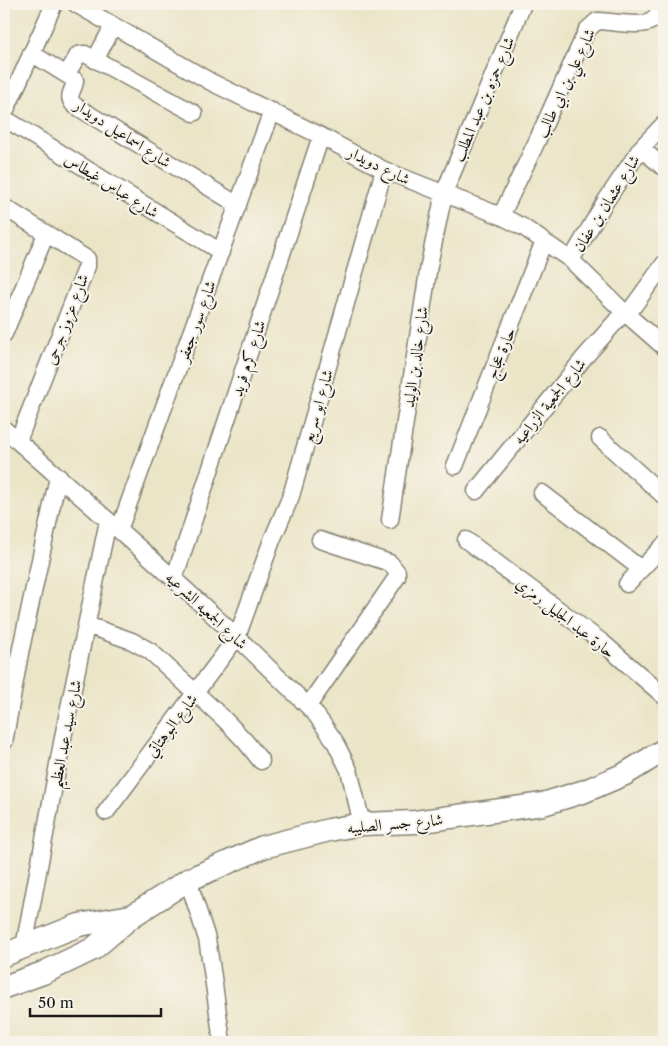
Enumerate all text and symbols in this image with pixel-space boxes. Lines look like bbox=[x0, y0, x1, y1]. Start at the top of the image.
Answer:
street label: شارع علي بن ابي طالب bbox=[531, 25, 605, 143]
street label: شارع حمزه بن عبد المطلب bbox=[448, 33, 522, 166]
street label: شارع اسماعيل دويدار bbox=[67, 93, 175, 175]
street label: شارع دويدار bbox=[341, 140, 414, 192]
street label: شارع عباس غيطاس bbox=[59, 148, 163, 225]
street label: شارع عثمان بن عفان bbox=[568, 151, 647, 257]
street label: شارع عزوز جرحى bbox=[39, 271, 96, 369]
street label: شارع سور جعفر bbox=[171, 278, 224, 368]
street label: شارع خالد بن الوليد bbox=[398, 305, 436, 409]
street label: شارع كرم فريد bbox=[226, 317, 274, 400]
street label: حارة عجاج bbox=[481, 324, 524, 384]
street label: شارع الجمعية الزراعيه bbox=[508, 354, 593, 451]
street label: شارع ابو سريع bbox=[297, 367, 343, 447]
street label: شارع الجمعيه الشرعيه bbox=[159, 567, 252, 656]
street label: حارة عبد الجليل رمزي bbox=[511, 572, 619, 664]
street label: شارع سيد عبد العظيم bbox=[45, 678, 92, 791]
street label: شارع البوهتاتي bbox=[141, 689, 205, 763]
street label: شارع جسر الصليبه bbox=[346, 809, 444, 841]
scale bar bbox=[30, 986, 161, 1018]
text: 50 m bbox=[38, 993, 74, 1012]

